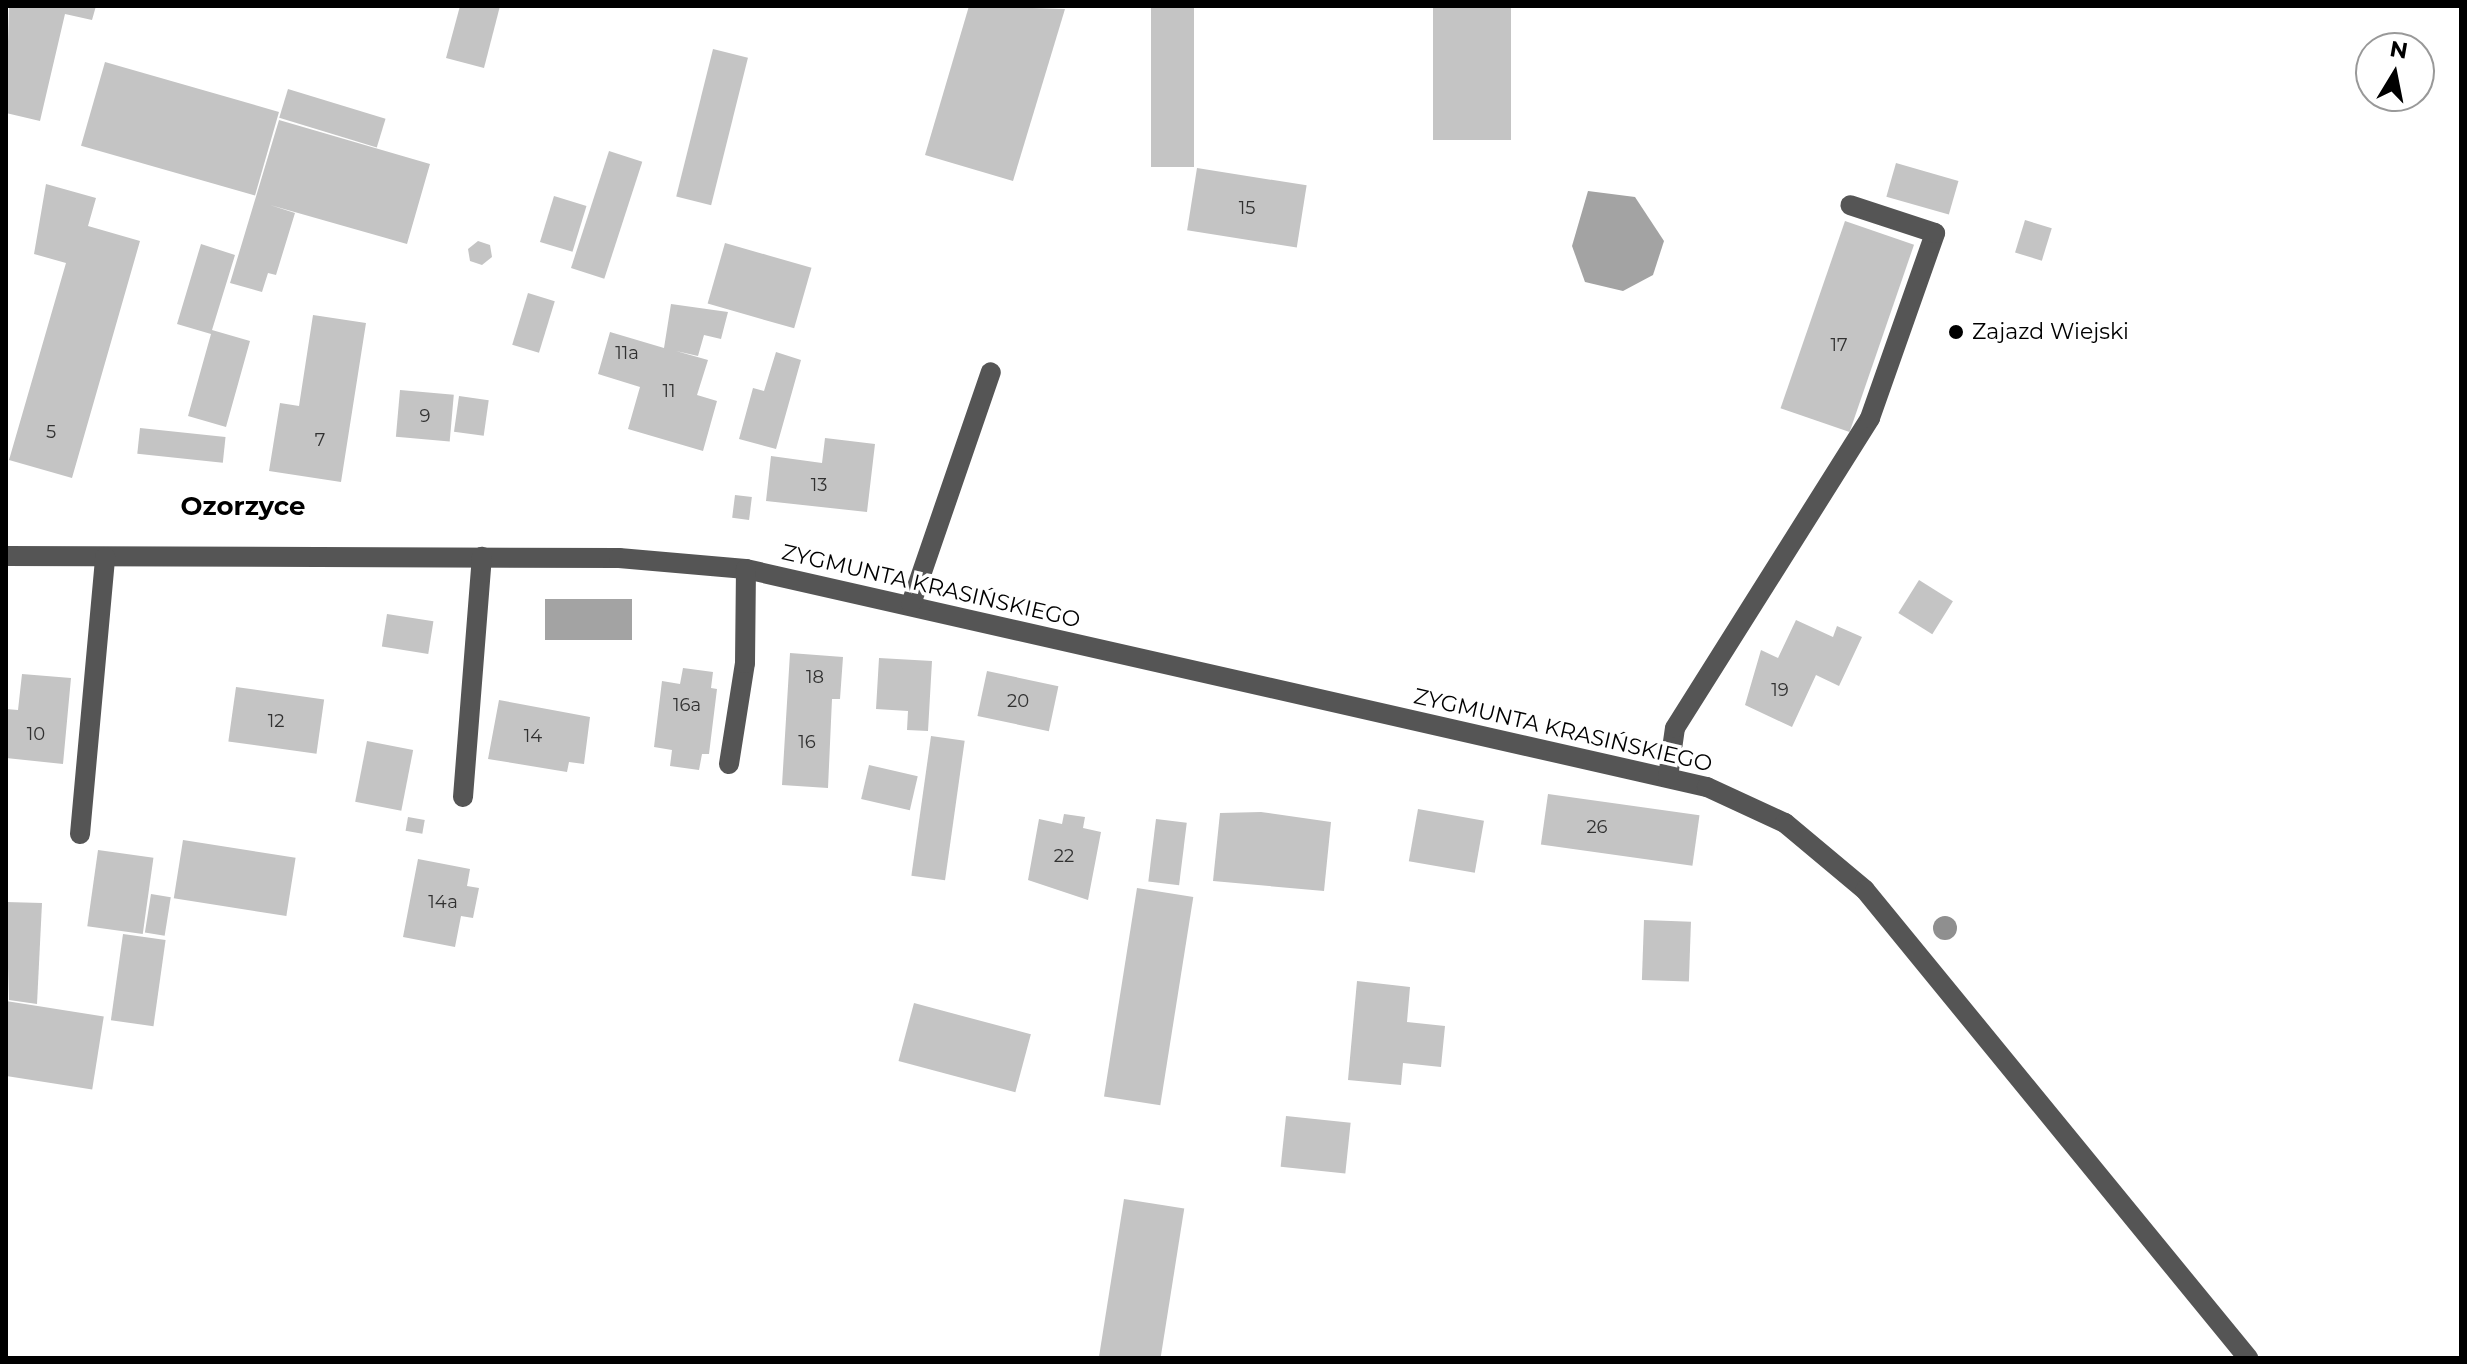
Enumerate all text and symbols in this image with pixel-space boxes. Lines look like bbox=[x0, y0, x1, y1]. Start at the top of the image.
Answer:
north arrow bbox=[2355, 32, 2435, 112]
text: N bbox=[2388, 35, 2410, 65]
house number: 15 bbox=[1239, 197, 1255, 219]
place label: Zajazd Wiejski bbox=[1972, 319, 2129, 345]
marker: Zajazd Wiejski bbox=[1947, 323, 1965, 341]
house number: 17 bbox=[1830, 334, 1848, 356]
house number: 11a bbox=[615, 342, 639, 364]
house number: 11 bbox=[663, 380, 675, 402]
house number: 9 bbox=[420, 405, 430, 427]
house number: 5 bbox=[46, 421, 56, 443]
house number: 7 bbox=[315, 429, 325, 451]
house number: 13 bbox=[811, 474, 827, 496]
district label: Ozorzyce bbox=[181, 491, 305, 523]
street label: ZYGMUNTA KRASIŃSKIEGO bbox=[779, 539, 1083, 633]
house number: 18 bbox=[806, 666, 824, 688]
house number: 19 bbox=[1771, 679, 1789, 701]
street label: ZYGMUNTA KRASIŃSKIEGO bbox=[1411, 683, 1715, 777]
house number: 20 bbox=[1007, 690, 1029, 712]
house number: 16a bbox=[673, 694, 701, 716]
house number: 12 bbox=[268, 710, 284, 732]
house number: 10 bbox=[27, 723, 45, 745]
house number: 14 bbox=[524, 725, 542, 747]
house number: 16 bbox=[798, 731, 816, 753]
house number: 26 bbox=[1586, 816, 1608, 838]
house number: 22 bbox=[1054, 845, 1074, 867]
house number: 14a bbox=[428, 891, 458, 913]

